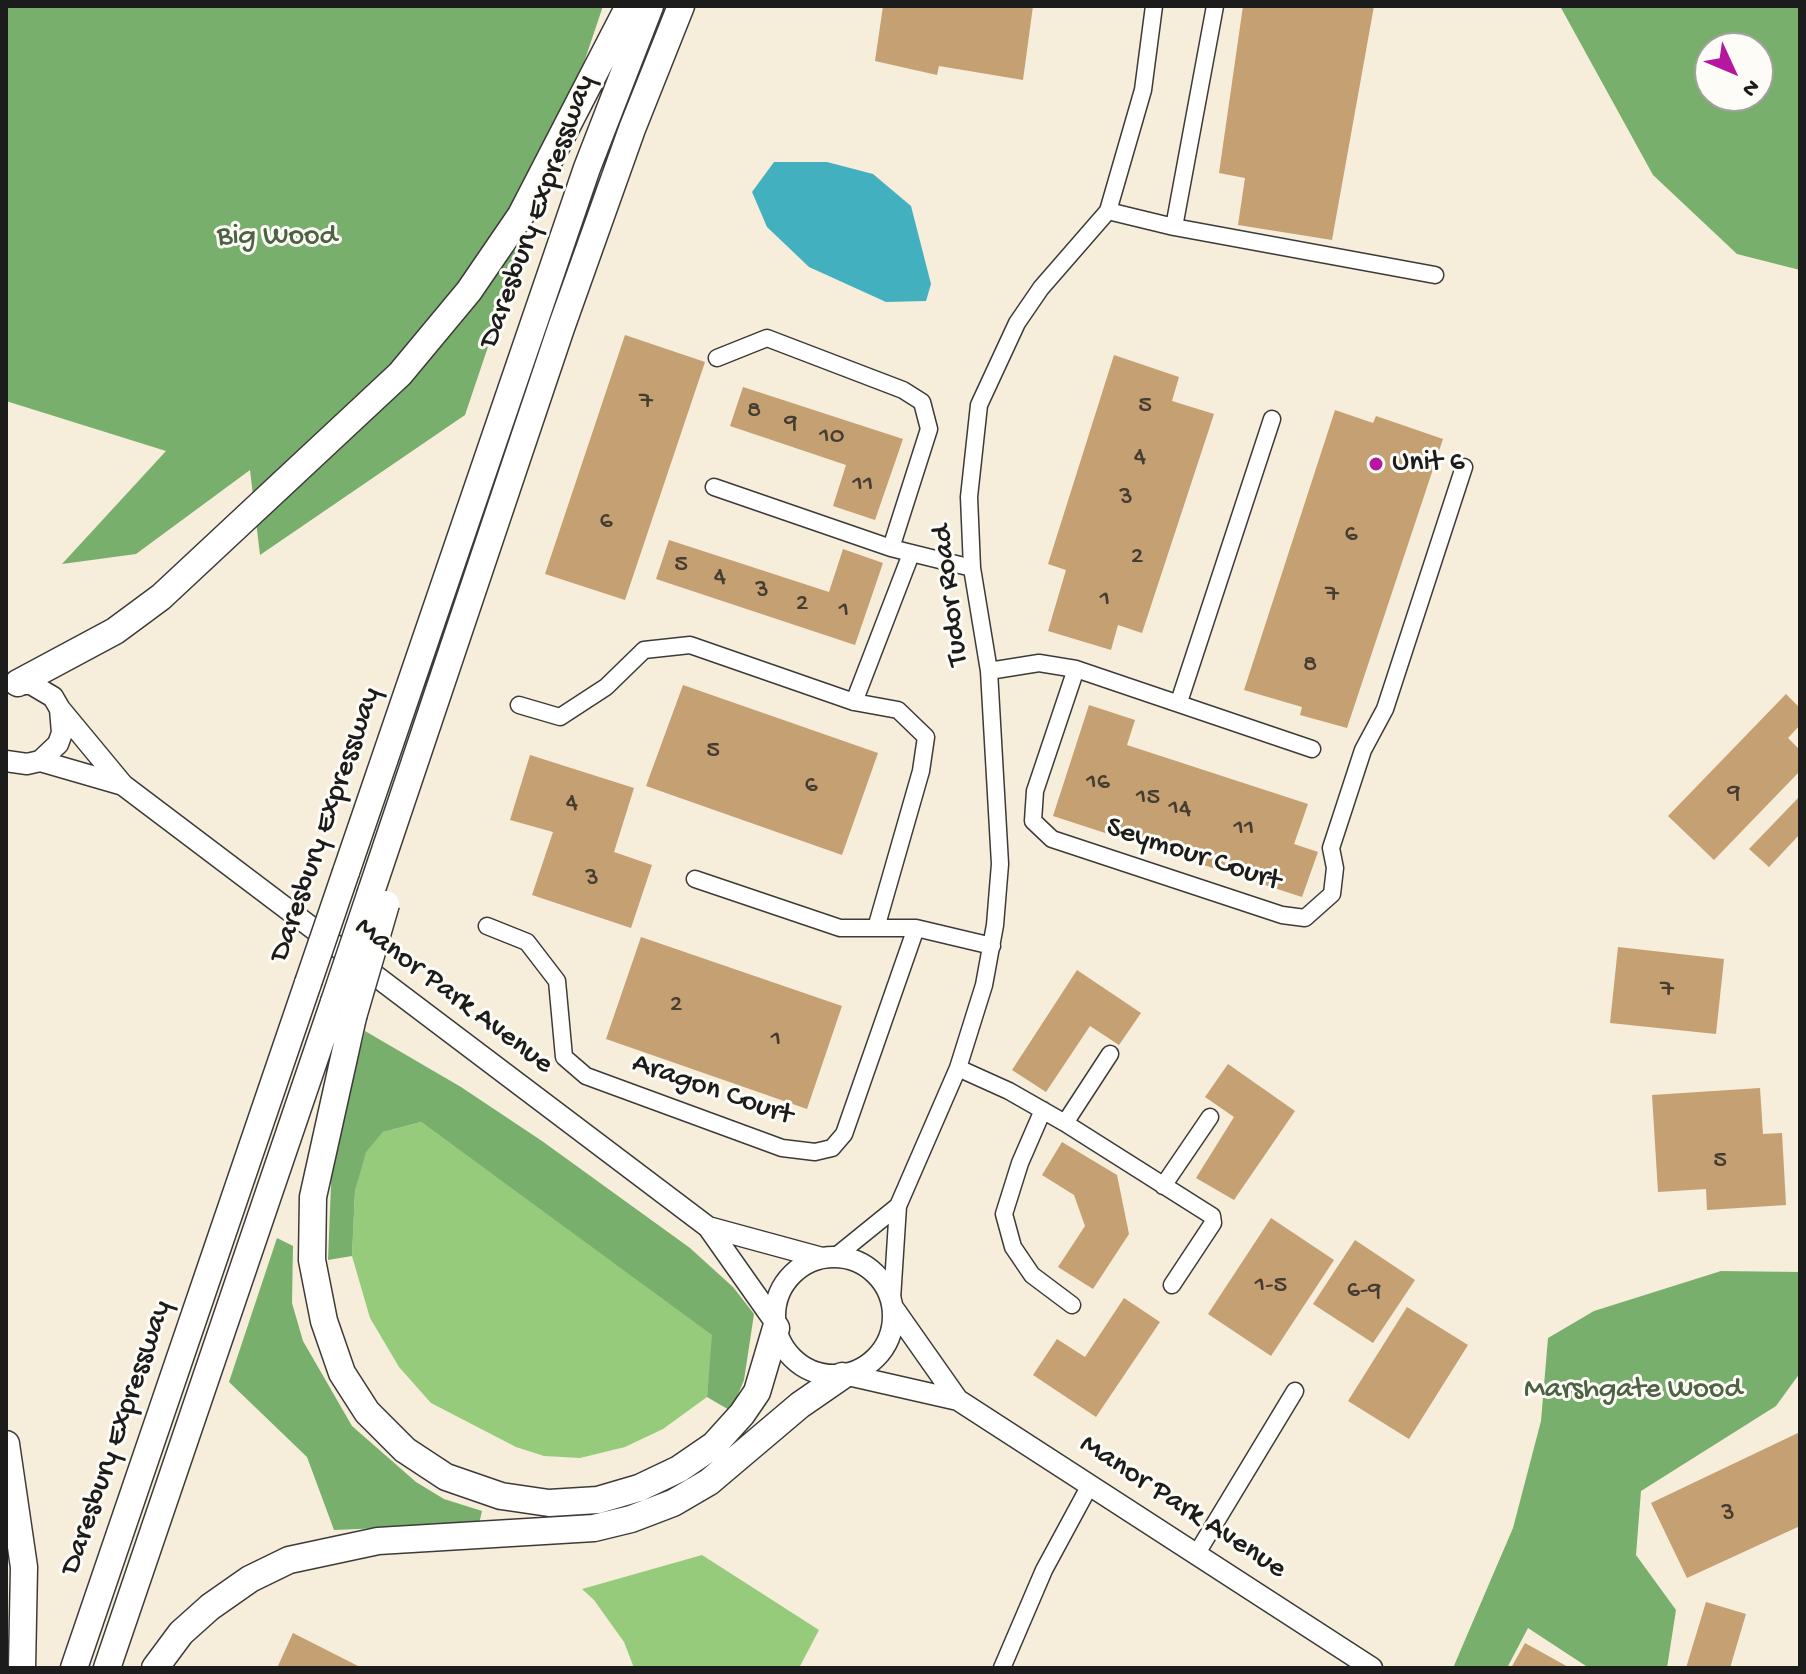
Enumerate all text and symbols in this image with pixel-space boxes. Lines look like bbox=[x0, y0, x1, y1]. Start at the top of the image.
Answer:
north arrow bbox=[1694, 32, 1774, 112]
street label: Daresbury Expressway bbox=[473, 71, 605, 353]
text: N bbox=[1735, 73, 1764, 101]
park label: Big Wood bbox=[217, 220, 337, 256]
house number: 7 bbox=[639, 387, 653, 419]
house number: 5 bbox=[1138, 391, 1152, 423]
house number: 8 bbox=[747, 396, 761, 428]
house number: 9 bbox=[784, 408, 798, 440]
house number: 10 bbox=[819, 422, 845, 454]
house number: 4 bbox=[1134, 442, 1146, 474]
place label: Unit 6 bbox=[1392, 446, 1465, 482]
marker: Unit 6 bbox=[1367, 455, 1385, 473]
house number: 11 bbox=[853, 470, 873, 502]
house number: 3 bbox=[1119, 483, 1133, 515]
house number: 6 bbox=[599, 507, 613, 539]
house number: 6 bbox=[1344, 520, 1358, 552]
street label: Tudor Road bbox=[925, 522, 979, 668]
house number: 2 bbox=[1131, 542, 1143, 574]
house number: 5 bbox=[674, 550, 688, 582]
house number: 4 bbox=[714, 562, 726, 594]
house number: 3 bbox=[755, 576, 769, 608]
house number: 7 bbox=[1325, 580, 1339, 612]
house number: 1 bbox=[1100, 585, 1110, 617]
house number: 2 bbox=[796, 589, 808, 621]
house number: 1 bbox=[839, 596, 849, 628]
house number: 8 bbox=[1303, 650, 1317, 682]
street label: Daresbury Expressway bbox=[263, 683, 391, 967]
house number: 5 bbox=[706, 736, 720, 768]
house number: 16 bbox=[1086, 768, 1110, 800]
house number: 6 bbox=[804, 771, 818, 803]
house number: 9 bbox=[1727, 778, 1741, 810]
house number: 15 bbox=[1136, 783, 1160, 815]
house number: 4 bbox=[566, 788, 578, 820]
house number: 14 bbox=[1169, 794, 1191, 826]
street label: Seymour Court bbox=[1101, 811, 1285, 901]
house number: 11 bbox=[1234, 814, 1254, 846]
house number: 3 bbox=[585, 864, 599, 896]
street label: Manor Park Avenue bbox=[347, 911, 559, 1083]
house number: 7 bbox=[1660, 975, 1674, 1007]
house number: 2 bbox=[670, 990, 682, 1022]
house number: 1 bbox=[771, 1025, 781, 1057]
street label: Aragon Court bbox=[627, 1047, 797, 1135]
house number: 5 bbox=[1713, 1146, 1727, 1178]
house number: 1-5 bbox=[1255, 1271, 1287, 1303]
house number: 6-9 bbox=[1347, 1276, 1381, 1308]
street label: Daresbury Expressway bbox=[54, 1296, 182, 1580]
park label: Marshgate Wood bbox=[1524, 1373, 1742, 1409]
street label: Manor Park Avenue bbox=[1072, 1428, 1292, 1588]
house number: 3 bbox=[1721, 1499, 1735, 1531]

